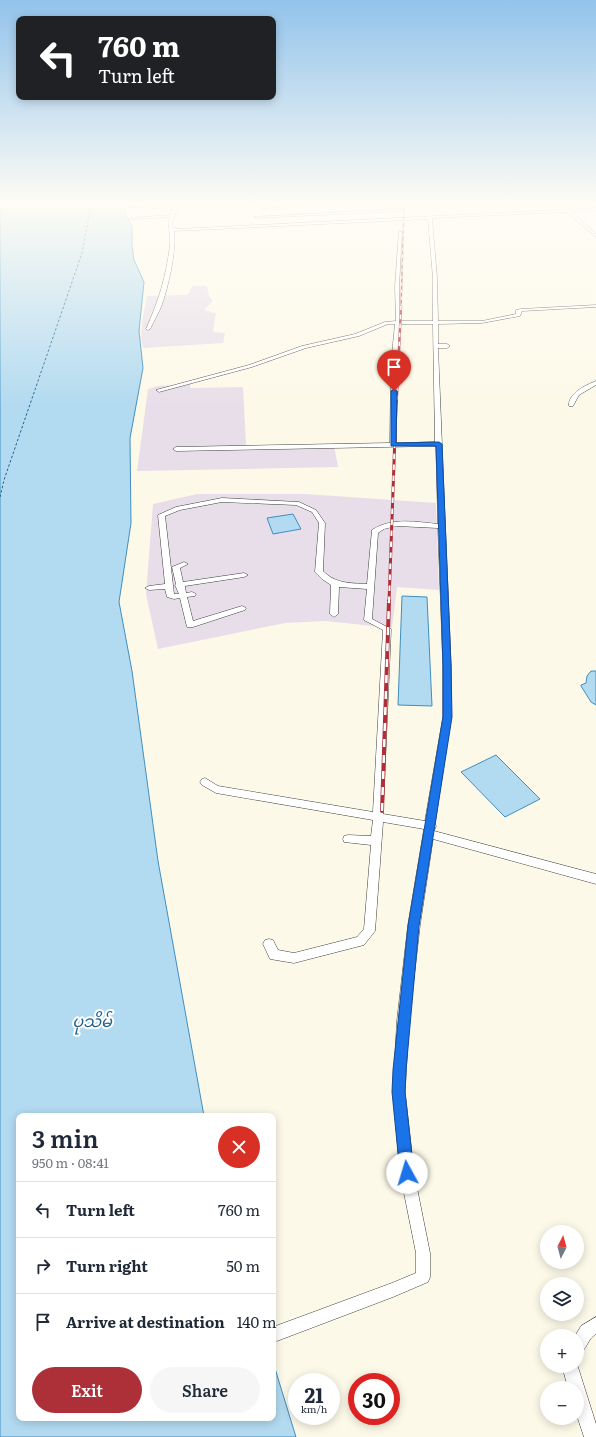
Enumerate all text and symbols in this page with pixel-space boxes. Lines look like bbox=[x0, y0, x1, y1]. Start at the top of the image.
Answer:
text: 760 m bbox=[98, 24, 180, 66]
icon: left bbox=[32, 32, 84, 84]
text: Turn left bbox=[98, 62, 175, 89]
pin bbox=[377, 350, 411, 391]
icon: arrive bbox=[383, 356, 405, 378]
water label: ပုသိမ် bbox=[72, 1008, 113, 1035]
text: 3 min bbox=[32, 1120, 98, 1155]
button: close bbox=[218, 1126, 260, 1168]
position arrow bbox=[386, 1152, 428, 1194]
text: 950 m · 08:41 bbox=[32, 1153, 109, 1172]
text: Turn left bbox=[66, 1198, 135, 1221]
text: 760 m bbox=[218, 1198, 260, 1221]
icon: left bbox=[32, 1199, 54, 1221]
north arrow bbox=[540, 1225, 584, 1269]
map controls bbox=[540, 1225, 584, 1425]
text: Turn right bbox=[66, 1254, 148, 1277]
text: 50 m bbox=[226, 1254, 260, 1277]
icon: right bbox=[32, 1255, 54, 1277]
button: layers bbox=[540, 1277, 584, 1321]
text: Arrive at destination bbox=[66, 1310, 225, 1333]
text: 140 m bbox=[237, 1310, 277, 1333]
icon: arrive bbox=[32, 1311, 54, 1333]
button: + bbox=[540, 1329, 584, 1373]
button: Exit bbox=[32, 1367, 142, 1413]
button: Share bbox=[150, 1367, 260, 1413]
speed limit sign: 30 bbox=[348, 1373, 400, 1425]
text: 21 bbox=[304, 1379, 324, 1409]
button: − bbox=[540, 1381, 584, 1425]
text: km/h bbox=[301, 1401, 327, 1416]

